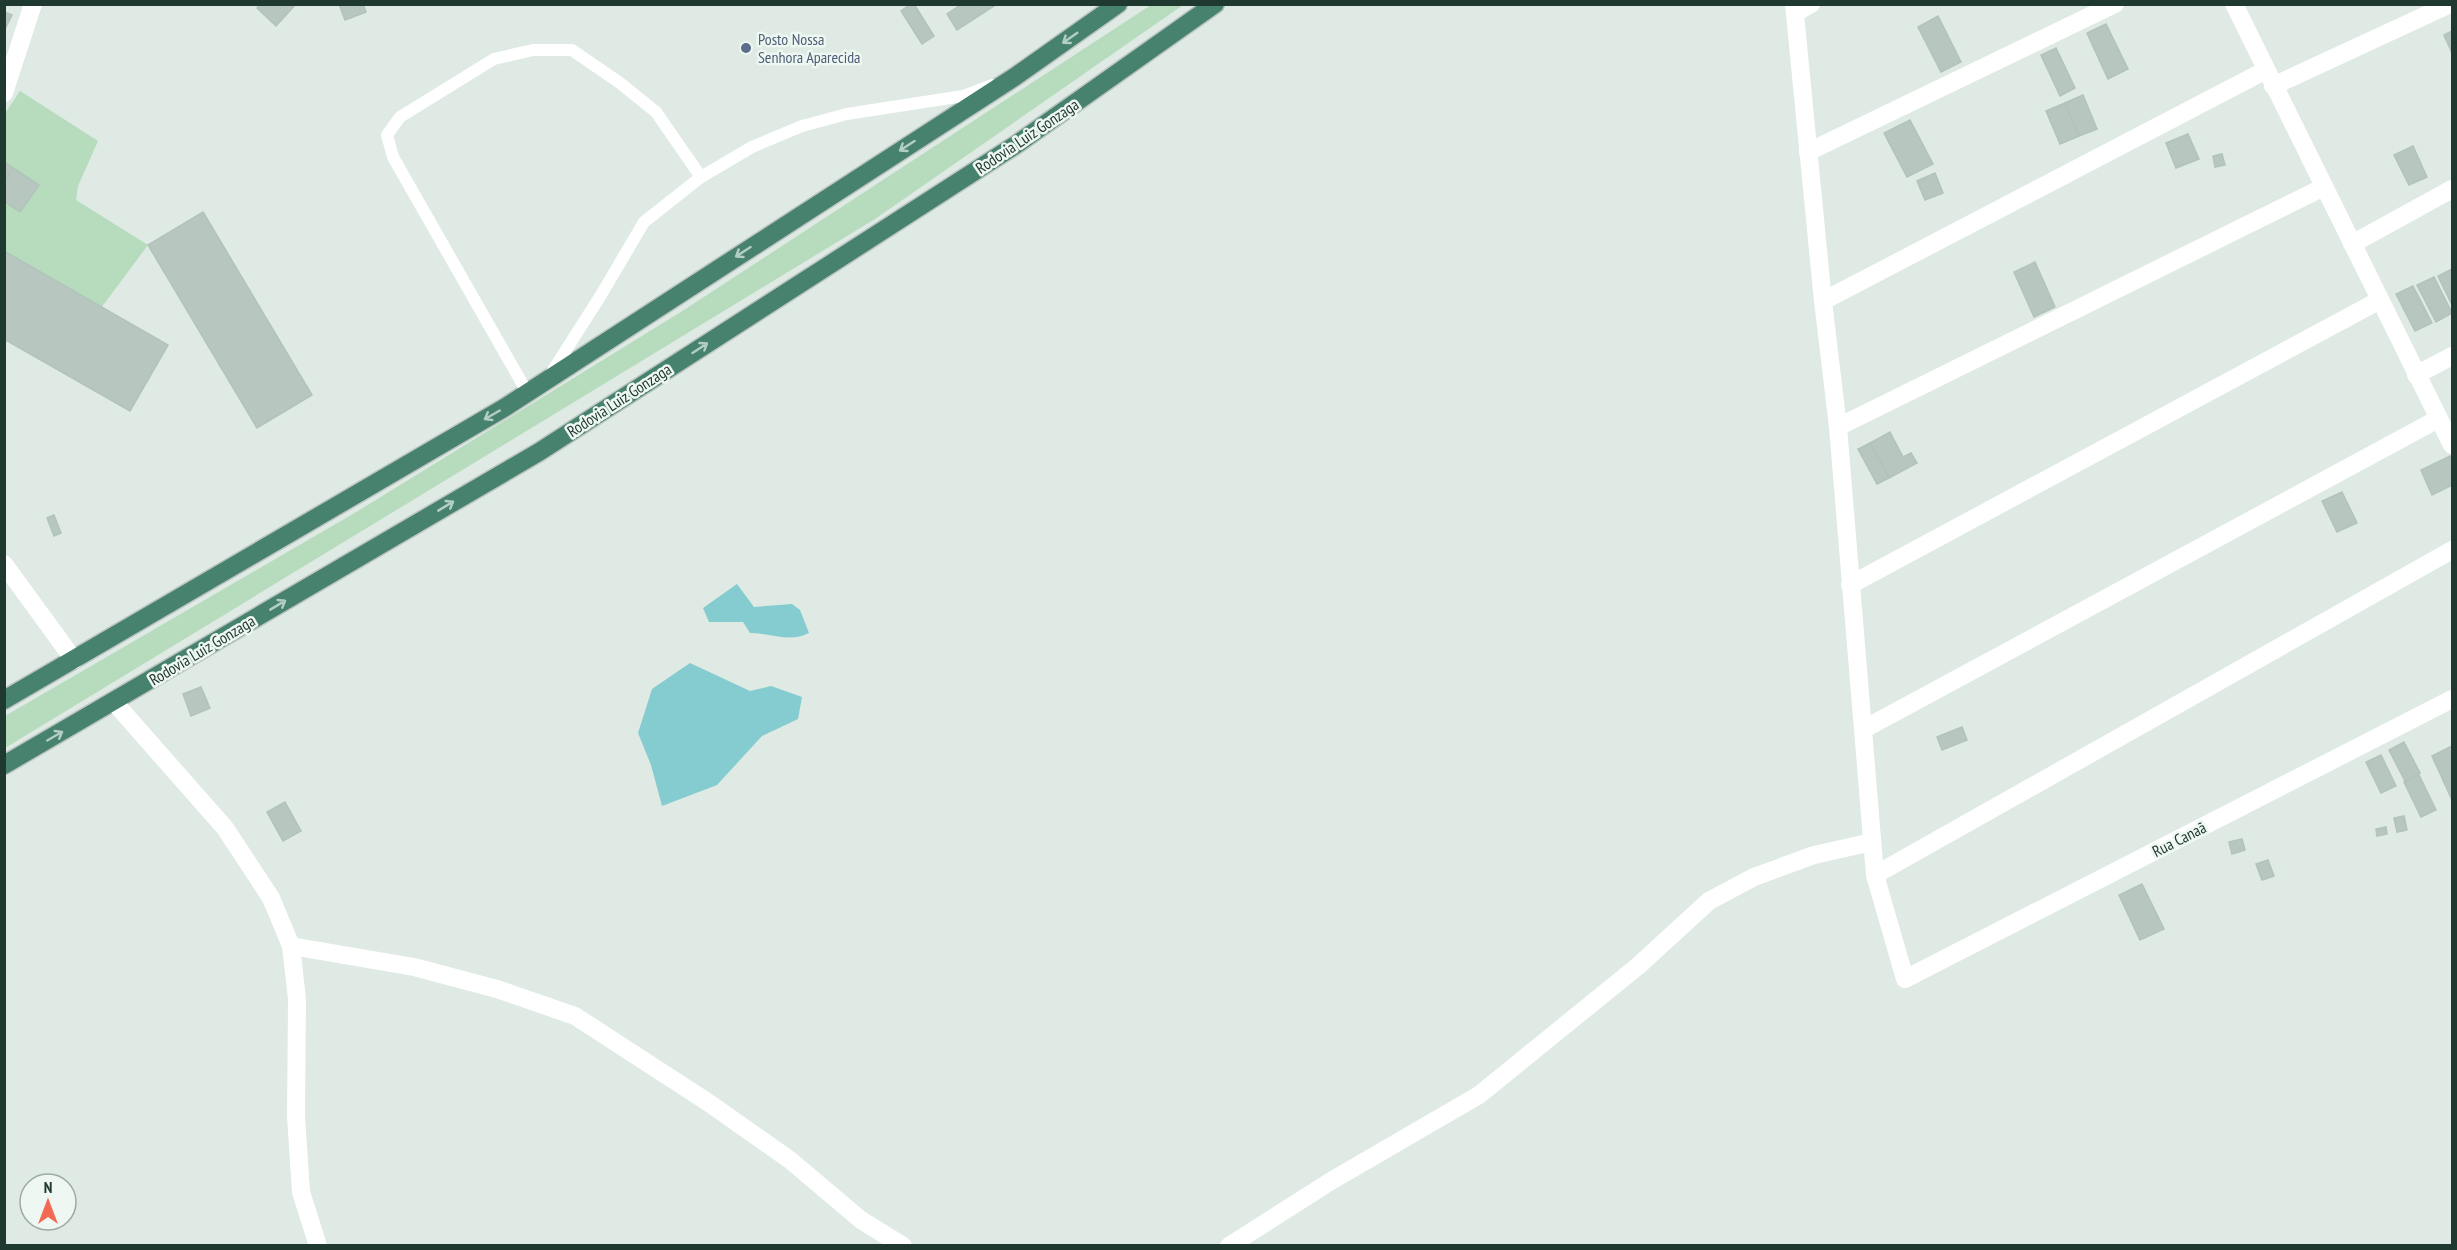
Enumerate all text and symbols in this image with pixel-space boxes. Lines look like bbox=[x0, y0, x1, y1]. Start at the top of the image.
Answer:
place label: Posto Nossa Senhora Aparecida bbox=[758, 29, 860, 67]
one-way arrow bbox=[1062, 32, 1078, 44]
marker: Posto Nossa Senhora Aparecida bbox=[739, 41, 753, 55]
street label: Rodovia Luiz Gonzaga bbox=[972, 94, 1082, 178]
one-way arrow bbox=[899, 140, 916, 152]
one-way arrow bbox=[735, 245, 752, 258]
one-way arrow bbox=[692, 341, 709, 354]
street label: Rodovia Luiz Gonzaga bbox=[563, 359, 675, 441]
one-way arrow bbox=[484, 409, 501, 421]
one-way arrow bbox=[437, 500, 454, 512]
one-way arrow bbox=[269, 599, 286, 611]
street label: Rodovia Luiz Gonzaga bbox=[145, 611, 259, 689]
one-way arrow bbox=[46, 729, 63, 741]
street label: Rua Canaã bbox=[2149, 817, 2209, 861]
north arrow bbox=[18, 1172, 78, 1232]
text: N bbox=[44, 1177, 52, 1197]

